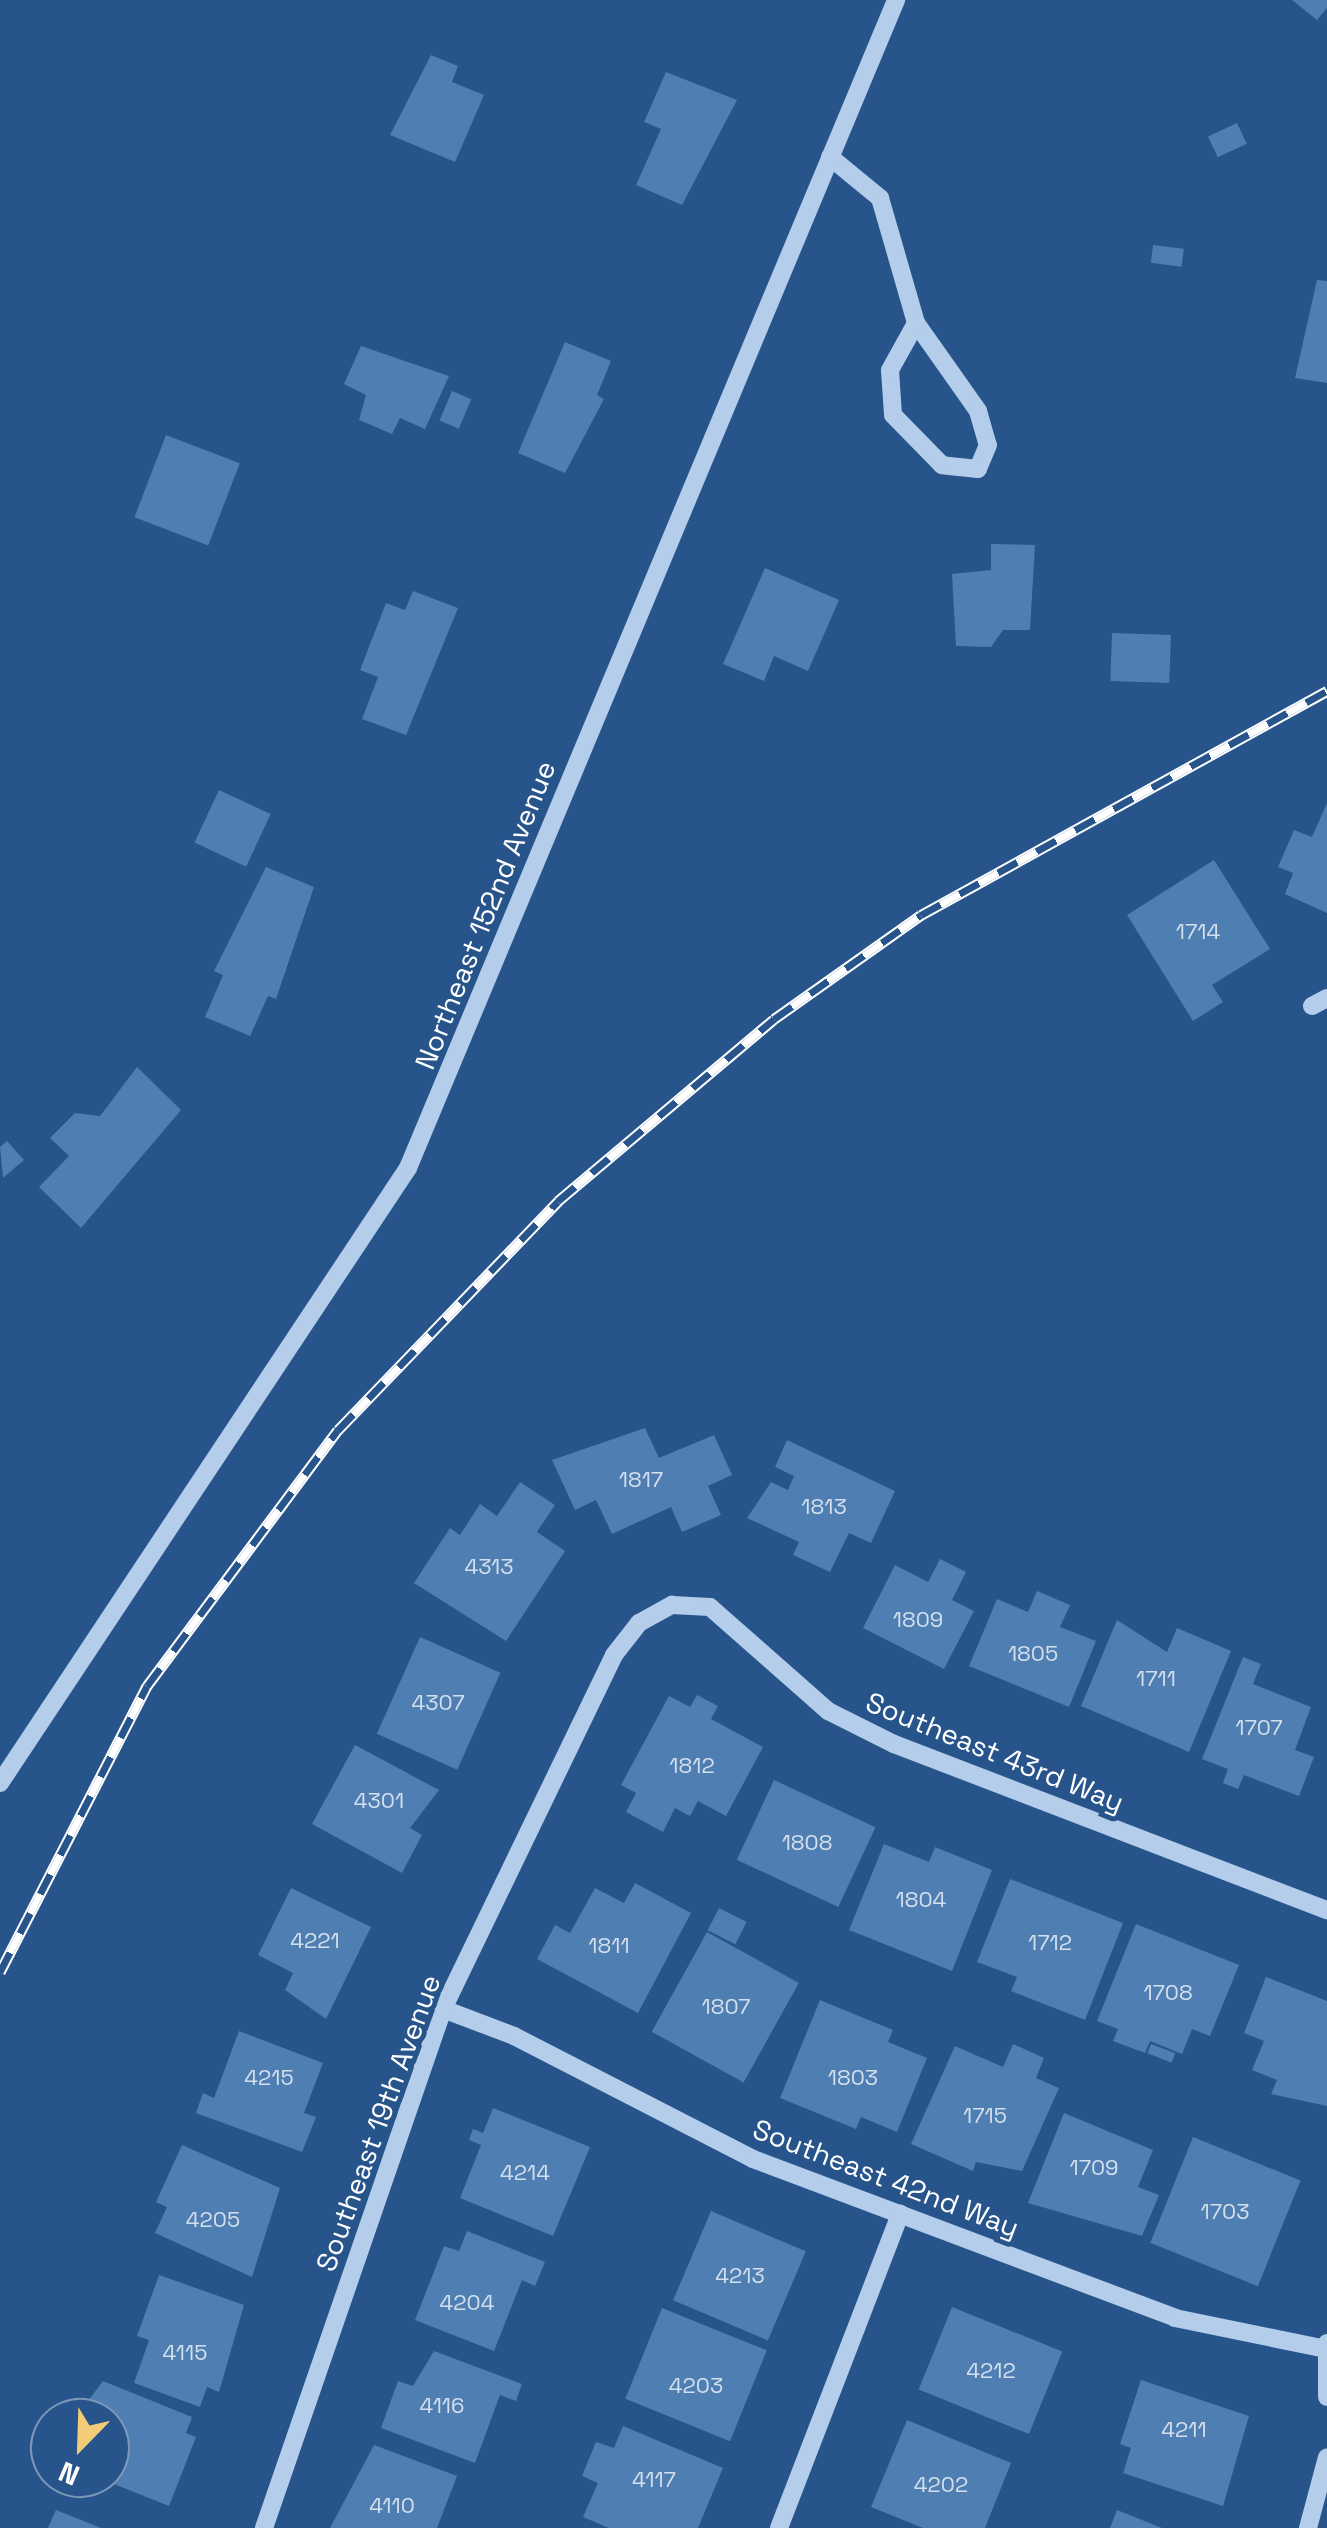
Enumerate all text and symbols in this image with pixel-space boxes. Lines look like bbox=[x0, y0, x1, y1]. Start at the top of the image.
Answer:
street label: Northeast 152nd Avenue bbox=[408, 756, 562, 1074]
house number: 1714 bbox=[1176, 919, 1220, 945]
house number: 1817 bbox=[619, 1467, 663, 1493]
house number: 1813 bbox=[801, 1494, 847, 1520]
house number: 4313 bbox=[464, 1554, 514, 1580]
house number: 1809 bbox=[893, 1607, 943, 1633]
house number: 1805 bbox=[1008, 1641, 1058, 1667]
house number: 1711 bbox=[1136, 1666, 1176, 1692]
street label: Southeast 43rd Way bbox=[861, 1685, 1129, 1819]
house number: 4307 bbox=[411, 1690, 465, 1716]
house number: 1707 bbox=[1235, 1715, 1283, 1741]
house number: 1812 bbox=[669, 1753, 715, 1779]
house number: 4301 bbox=[354, 1788, 404, 1814]
house number: 1808 bbox=[782, 1830, 832, 1856]
house number: 1804 bbox=[896, 1887, 946, 1913]
house number: 4221 bbox=[290, 1928, 340, 1954]
house number: 1712 bbox=[1028, 1930, 1072, 1956]
house number: 1811 bbox=[588, 1933, 630, 1959]
street label: Southeast 19th Avenue bbox=[309, 1970, 447, 2276]
house number: 1708 bbox=[1143, 1980, 1193, 2006]
house number: 1807 bbox=[701, 1994, 751, 2020]
house number: 4215 bbox=[244, 2065, 294, 2091]
house number: 1803 bbox=[828, 2065, 878, 2091]
house number: 1715 bbox=[963, 2103, 1007, 2129]
street label: Southeast 42nd Way bbox=[748, 2112, 1024, 2244]
house number: 1709 bbox=[1069, 2155, 1119, 2181]
house number: 4214 bbox=[500, 2160, 550, 2186]
house number: 1703 bbox=[1201, 2199, 1249, 2225]
house number: 4205 bbox=[186, 2207, 240, 2233]
house number: 4213 bbox=[715, 2263, 765, 2289]
house number: 4204 bbox=[440, 2290, 494, 2316]
house number: 4115 bbox=[163, 2340, 207, 2366]
house number: 4212 bbox=[966, 2358, 1016, 2384]
house number: 4203 bbox=[669, 2373, 723, 2399]
house number: 4116 bbox=[419, 2393, 465, 2419]
north arrow bbox=[30, 2398, 130, 2498]
house number: 4211 bbox=[1161, 2417, 1207, 2443]
text: N bbox=[53, 2454, 85, 2494]
house number: 4117 bbox=[632, 2467, 676, 2493]
house number: 4202 bbox=[914, 2472, 968, 2498]
house number: 4110 bbox=[369, 2493, 415, 2519]

